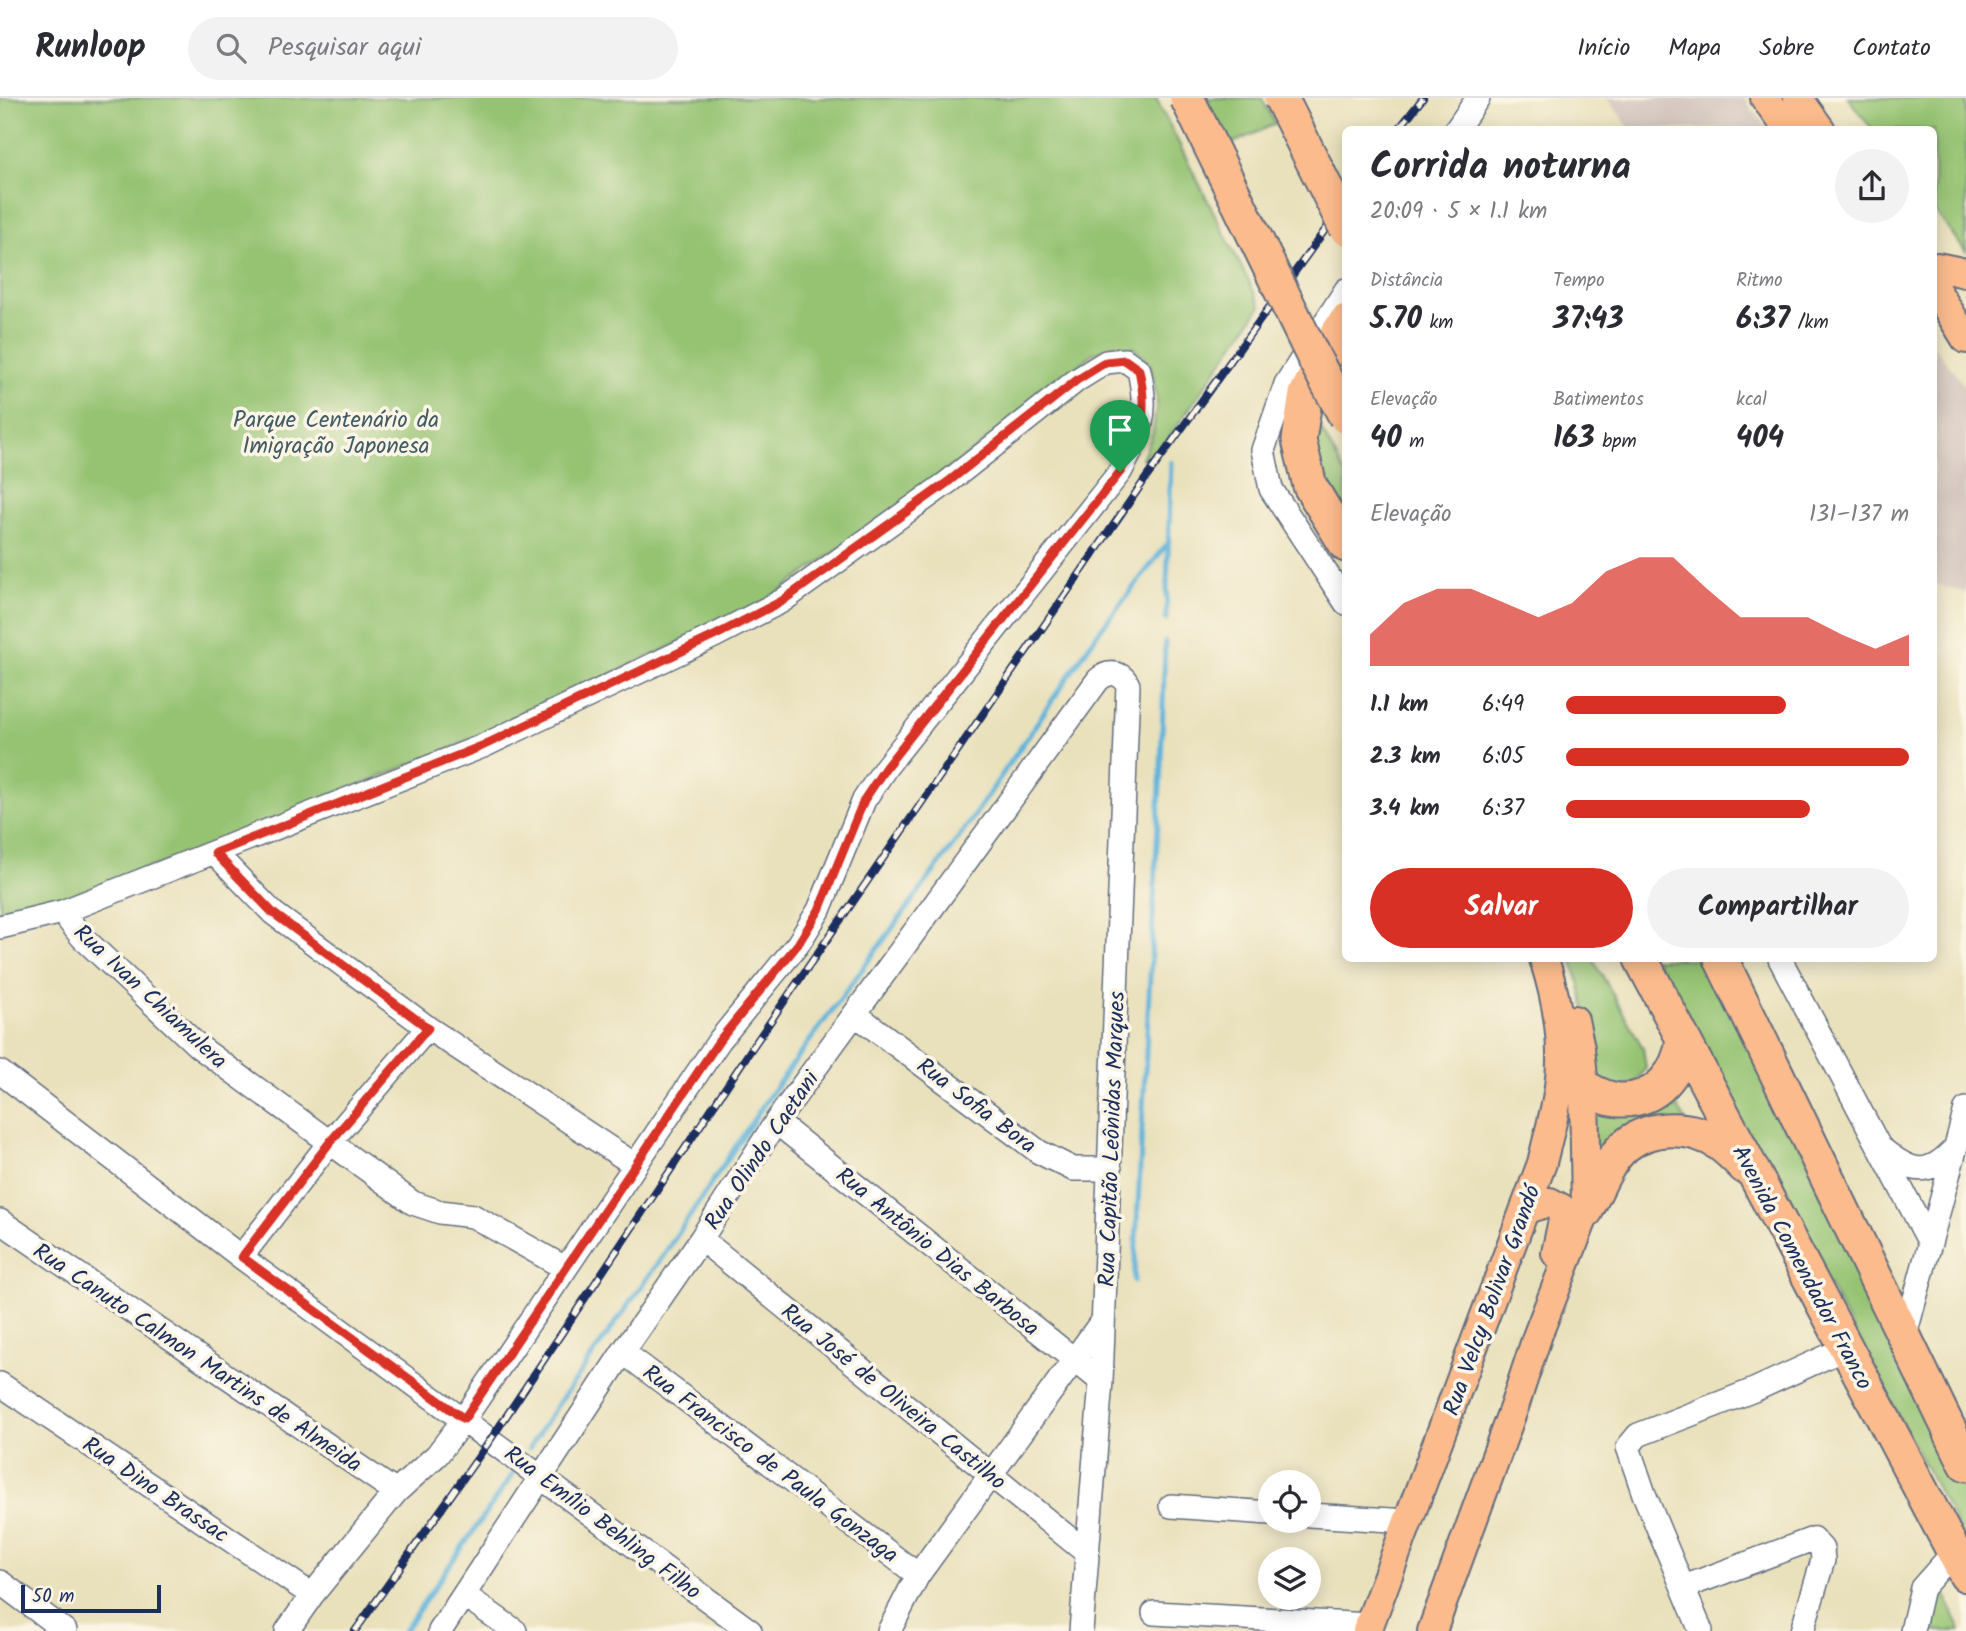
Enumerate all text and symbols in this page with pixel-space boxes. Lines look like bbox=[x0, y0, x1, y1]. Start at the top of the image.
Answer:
search box bbox=[188, 17, 678, 80]
text: Runloop bbox=[35, 22, 146, 75]
text: Pesquisar aqui bbox=[268, 27, 421, 69]
icon: search bbox=[212, 29, 250, 67]
text: Início bbox=[1577, 29, 1630, 68]
text: Mapa bbox=[1668, 29, 1721, 68]
text: Sobre bbox=[1759, 29, 1814, 68]
text: Contato bbox=[1852, 29, 1931, 68]
text: Corrida noturna bbox=[1370, 138, 1631, 198]
button: share bbox=[1835, 149, 1909, 223]
text: 20:09 · 5 × 1.1 km bbox=[1370, 194, 1547, 230]
text: Distância bbox=[1370, 266, 1443, 296]
text: Tempo bbox=[1553, 266, 1605, 296]
text: Ritmo bbox=[1736, 266, 1783, 296]
text: 5.70 bbox=[1370, 296, 1422, 344]
text: 37:43 bbox=[1553, 296, 1624, 344]
text: 6:37 bbox=[1736, 296, 1790, 344]
text: km bbox=[1422, 308, 1454, 338]
text: /km bbox=[1790, 308, 1829, 338]
text: Elevação bbox=[1370, 385, 1437, 415]
text: Batimentos bbox=[1553, 385, 1644, 415]
text: kcal bbox=[1736, 385, 1767, 415]
pin bbox=[1090, 400, 1150, 472]
park label: Parque Centenário da Imigração Japonesa bbox=[233, 403, 439, 465]
icon: arrive bbox=[1101, 411, 1139, 449]
text: 40 bbox=[1370, 415, 1402, 463]
text: 163 bbox=[1553, 415, 1595, 463]
text: 404 bbox=[1736, 415, 1784, 463]
text: m bbox=[1402, 427, 1425, 457]
text: bpm bbox=[1595, 427, 1637, 457]
text: Elevação bbox=[1370, 497, 1452, 533]
text: 131–137 m bbox=[1809, 497, 1909, 533]
text: 1.1 km bbox=[1370, 687, 1428, 723]
text: 6:49 bbox=[1482, 687, 1524, 723]
text: 2.3 km bbox=[1370, 739, 1440, 775]
text: 6:05 bbox=[1482, 739, 1524, 775]
text: 3.4 km bbox=[1370, 791, 1440, 827]
text: 6:37 bbox=[1482, 791, 1524, 827]
button: Salvar bbox=[1370, 868, 1633, 948]
button: Compartilhar bbox=[1647, 868, 1909, 948]
street label: Rua Ivan Chiamulera bbox=[64, 916, 235, 1079]
street label: Rua Capitão Leônidas Marques bbox=[1090, 990, 1136, 1288]
street label: Rua Sofia Bora bbox=[908, 1049, 1044, 1164]
street label: Rua Olindo Caetani bbox=[696, 1063, 830, 1238]
street label: Avenida Comendador Franco bbox=[1721, 1139, 1881, 1397]
street label: Rua Antônio Dias Barbosa bbox=[827, 1159, 1047, 1346]
street label: Rua Velcy Bolivar Grandó bbox=[1434, 1179, 1552, 1421]
street label: Rua Canuto Calmon Martins de Almeida bbox=[25, 1235, 369, 1483]
street label: Rua José de Oliveira Castilho bbox=[772, 1295, 1013, 1500]
street label: Rua Francisco de Paula Gonzaga bbox=[634, 1356, 906, 1573]
street label: Rua Dino Brassac bbox=[74, 1428, 236, 1553]
street label: Rua Emílio Behling Filho bbox=[495, 1437, 708, 1610]
map controls bbox=[1258, 1470, 1321, 1610]
button: locate bbox=[1258, 1470, 1321, 1533]
button: layers bbox=[1258, 1547, 1321, 1610]
scale bar bbox=[21, 1582, 161, 1614]
text: 50 m bbox=[32, 1582, 74, 1612]

